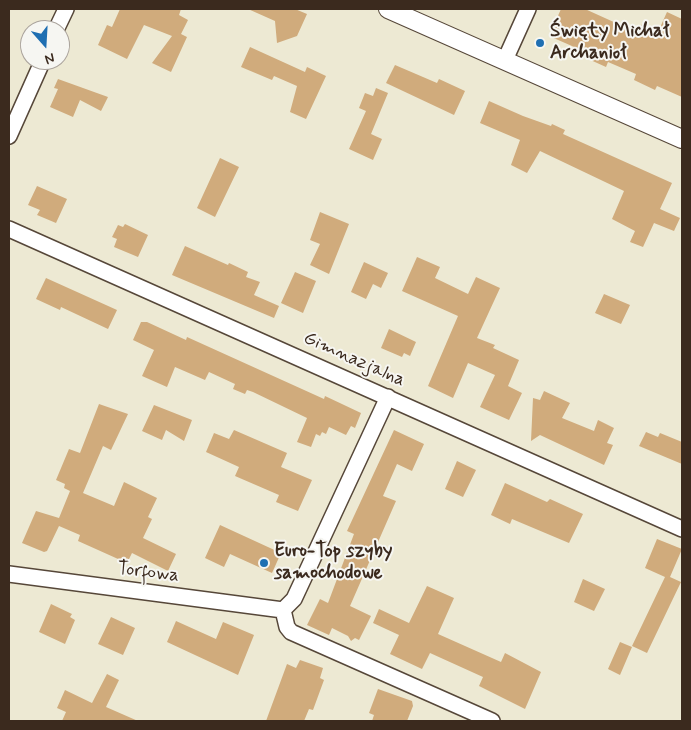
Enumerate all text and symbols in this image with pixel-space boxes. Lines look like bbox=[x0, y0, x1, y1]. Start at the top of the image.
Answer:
north arrow bbox=[20, 20, 70, 70]
place label: Święty Michał Archanioł bbox=[550, 21, 669, 65]
marker: Święty Michał Archanioł bbox=[534, 37, 546, 49]
text: N bbox=[42, 48, 57, 68]
street label: Gimnazjalna bbox=[299, 327, 409, 393]
place label: Euro-Top szyby samochodowe bbox=[274, 541, 393, 585]
marker: Euro-Top szyby samochodowe bbox=[258, 557, 270, 569]
street label: Torfowa bbox=[116, 558, 180, 588]

